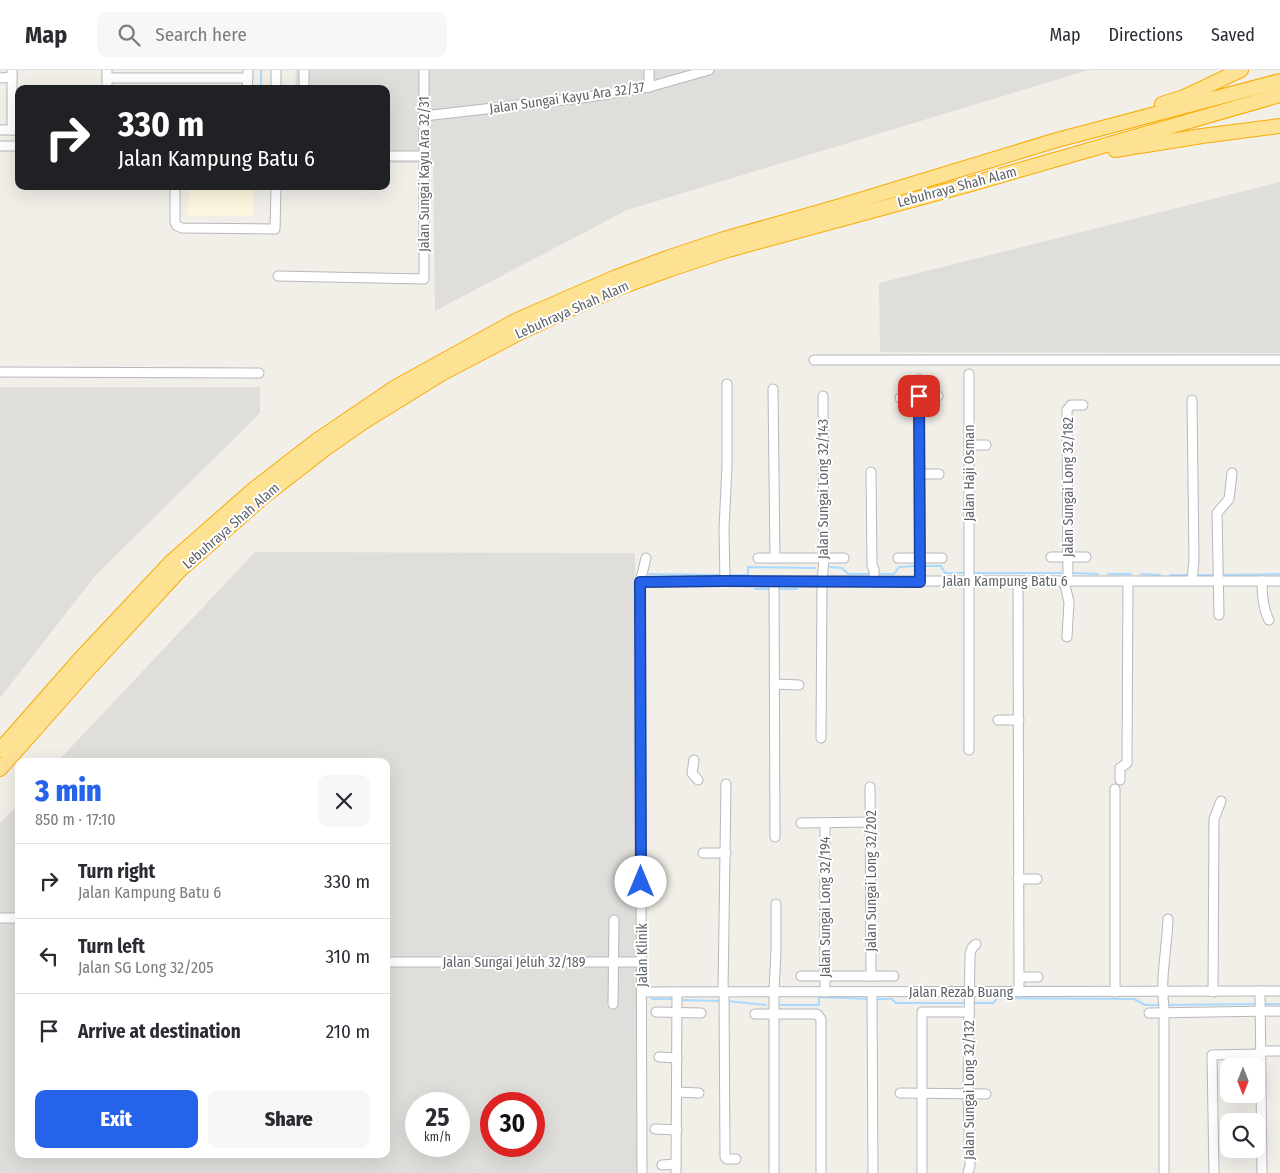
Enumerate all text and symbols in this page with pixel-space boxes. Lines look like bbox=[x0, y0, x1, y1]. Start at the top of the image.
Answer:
search box bbox=[97, 12, 447, 57]
text: Map bbox=[25, 21, 67, 49]
icon: search bbox=[115, 21, 143, 49]
text: Search here bbox=[155, 23, 247, 46]
text: Map bbox=[1049, 24, 1081, 46]
text: Directions bbox=[1109, 24, 1183, 46]
text: Saved bbox=[1211, 24, 1255, 46]
street label: Jalan Sungai Kayu Ara 32/37 bbox=[488, 79, 646, 117]
street label: Jalan Sungai Kayu Ara 32/31 bbox=[416, 96, 433, 252]
text: 330 m bbox=[118, 103, 204, 145]
icon: right bbox=[35, 105, 100, 170]
text: Jalan Kampung Batu 6 bbox=[118, 145, 315, 172]
street label: Lebuhraya Shah Alam bbox=[896, 163, 1018, 211]
street label: Lebuhraya Shah Alam bbox=[512, 277, 632, 343]
pin bbox=[898, 375, 940, 417]
icon: arrive bbox=[905, 382, 933, 410]
street label: Jalan Sungai Long 32/182 bbox=[1060, 417, 1077, 557]
street label: Jalan Sungai Long 32/143 bbox=[815, 419, 832, 559]
street label: Jalan Haji Osman bbox=[961, 424, 978, 522]
street label: Lebuhraya Shah Alam bbox=[179, 479, 283, 573]
street label: Jalan Kampung Batu 6 bbox=[942, 573, 1068, 590]
text: 3 min bbox=[35, 773, 102, 809]
button: close bbox=[318, 775, 370, 827]
text: 850 m · 17:10 bbox=[35, 810, 116, 829]
street label: Jalan Sungai Long 32/202 bbox=[863, 810, 880, 952]
street label: Jalan Sungai Long 32/194 bbox=[817, 836, 834, 977]
position arrow bbox=[614, 855, 666, 907]
text: Turn right bbox=[78, 860, 155, 883]
icon: right bbox=[35, 867, 63, 895]
text: 330 m bbox=[324, 870, 370, 893]
text: Jalan Kampung Batu 6 bbox=[78, 883, 221, 902]
street label: Jalan Klinik bbox=[634, 923, 651, 987]
text: Turn left bbox=[78, 935, 145, 958]
icon: left bbox=[35, 942, 63, 970]
text: 310 m bbox=[326, 945, 370, 968]
street label: Jalan Sungai Jeluh 32/189 bbox=[443, 954, 586, 971]
text: Jalan SG Long 32/205 bbox=[78, 958, 214, 977]
street label: Jalan Rezab Buang bbox=[909, 984, 1014, 1001]
icon: arrive bbox=[35, 1017, 63, 1045]
text: Arrive at destination bbox=[78, 1020, 241, 1043]
text: 210 m bbox=[326, 1020, 370, 1043]
street label: Jalan Sungai Long 32/132 bbox=[961, 1020, 978, 1160]
north arrow bbox=[1220, 1058, 1265, 1102]
map controls bbox=[1220, 1058, 1265, 1158]
button: Exit bbox=[35, 1090, 198, 1148]
button: Share bbox=[208, 1090, 370, 1148]
speed limit sign: 30 bbox=[480, 1092, 545, 1157]
text: 25 bbox=[426, 1103, 449, 1133]
button: search bbox=[1220, 1113, 1265, 1158]
text: km/h bbox=[424, 1130, 451, 1144]

